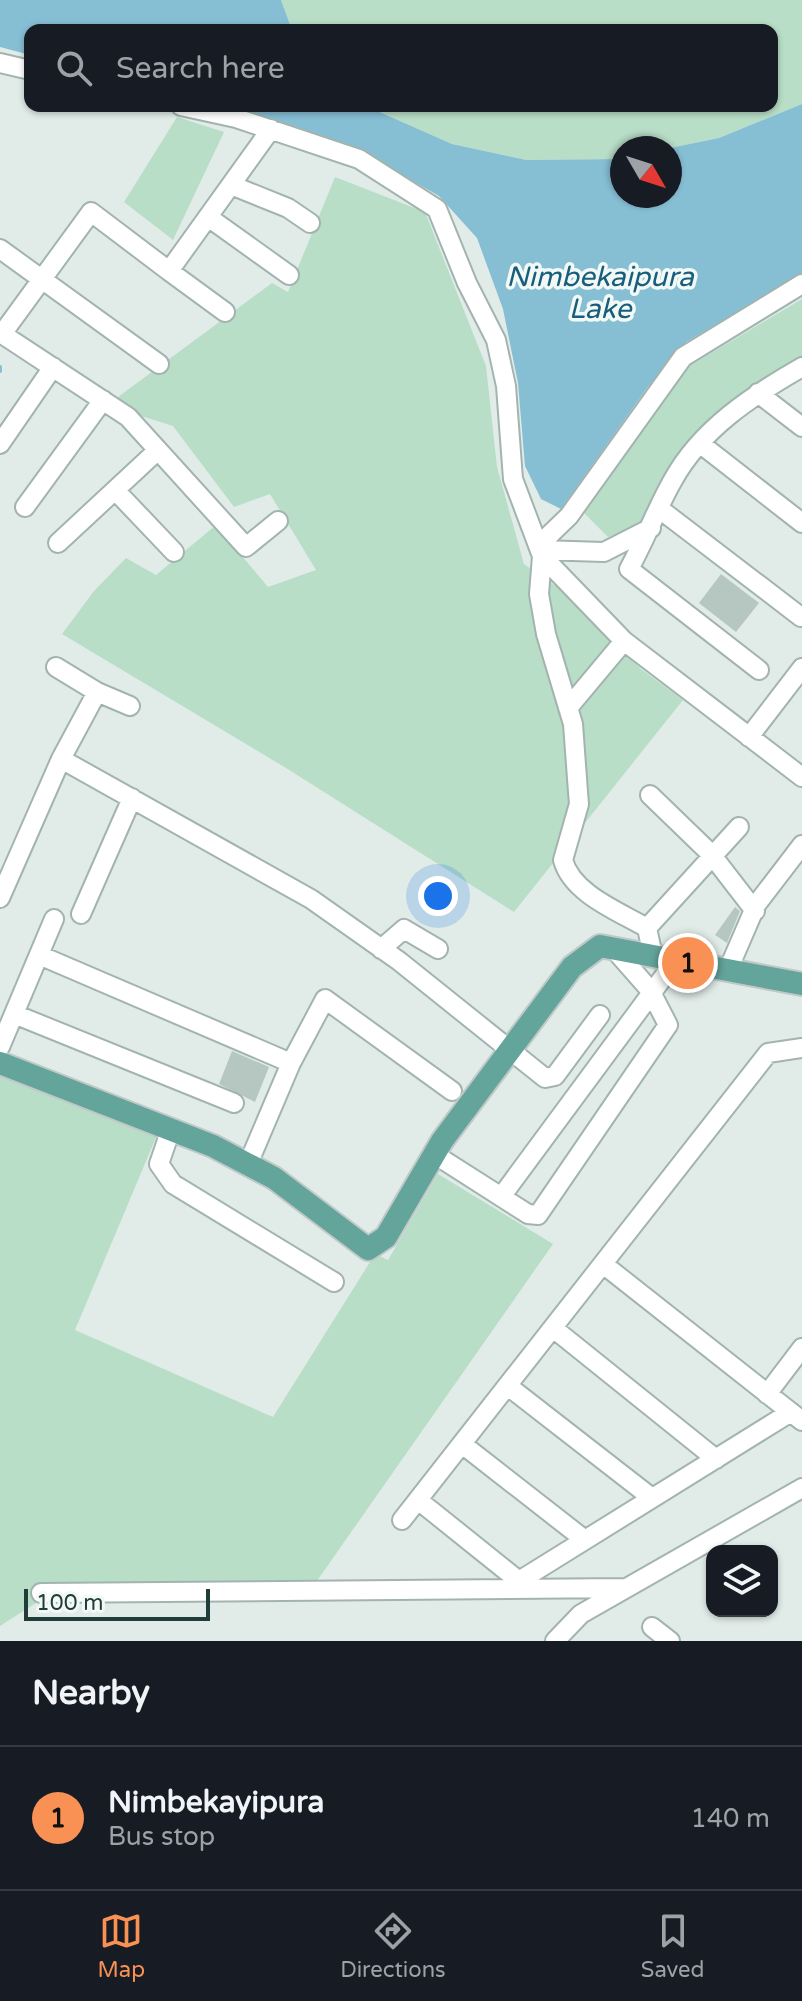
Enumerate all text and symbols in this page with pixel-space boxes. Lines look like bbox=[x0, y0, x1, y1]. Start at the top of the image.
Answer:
search box bbox=[24, 24, 778, 112]
icon: search bbox=[52, 46, 96, 90]
text: Search here bbox=[116, 50, 285, 87]
north arrow bbox=[610, 136, 682, 208]
water label: Nimbekaipura Lake bbox=[506, 260, 695, 326]
your location bbox=[418, 876, 458, 916]
pin: 1 bbox=[662, 933, 714, 993]
map controls bbox=[706, 1545, 778, 1617]
button: layers bbox=[706, 1545, 778, 1617]
scale bar bbox=[24, 1585, 210, 1621]
text: 100 m bbox=[36, 1590, 103, 1616]
text: Nearby bbox=[32, 1673, 150, 1714]
text: Nimbekayipura bbox=[108, 1784, 324, 1821]
text: 1 bbox=[50, 1803, 66, 1834]
text: 140 m bbox=[690, 1803, 770, 1834]
text: Bus stop bbox=[108, 1821, 215, 1852]
tab: Map bbox=[98, 1909, 145, 1983]
tab: Directions bbox=[340, 1909, 446, 1983]
tab: Saved bbox=[641, 1909, 704, 1983]

